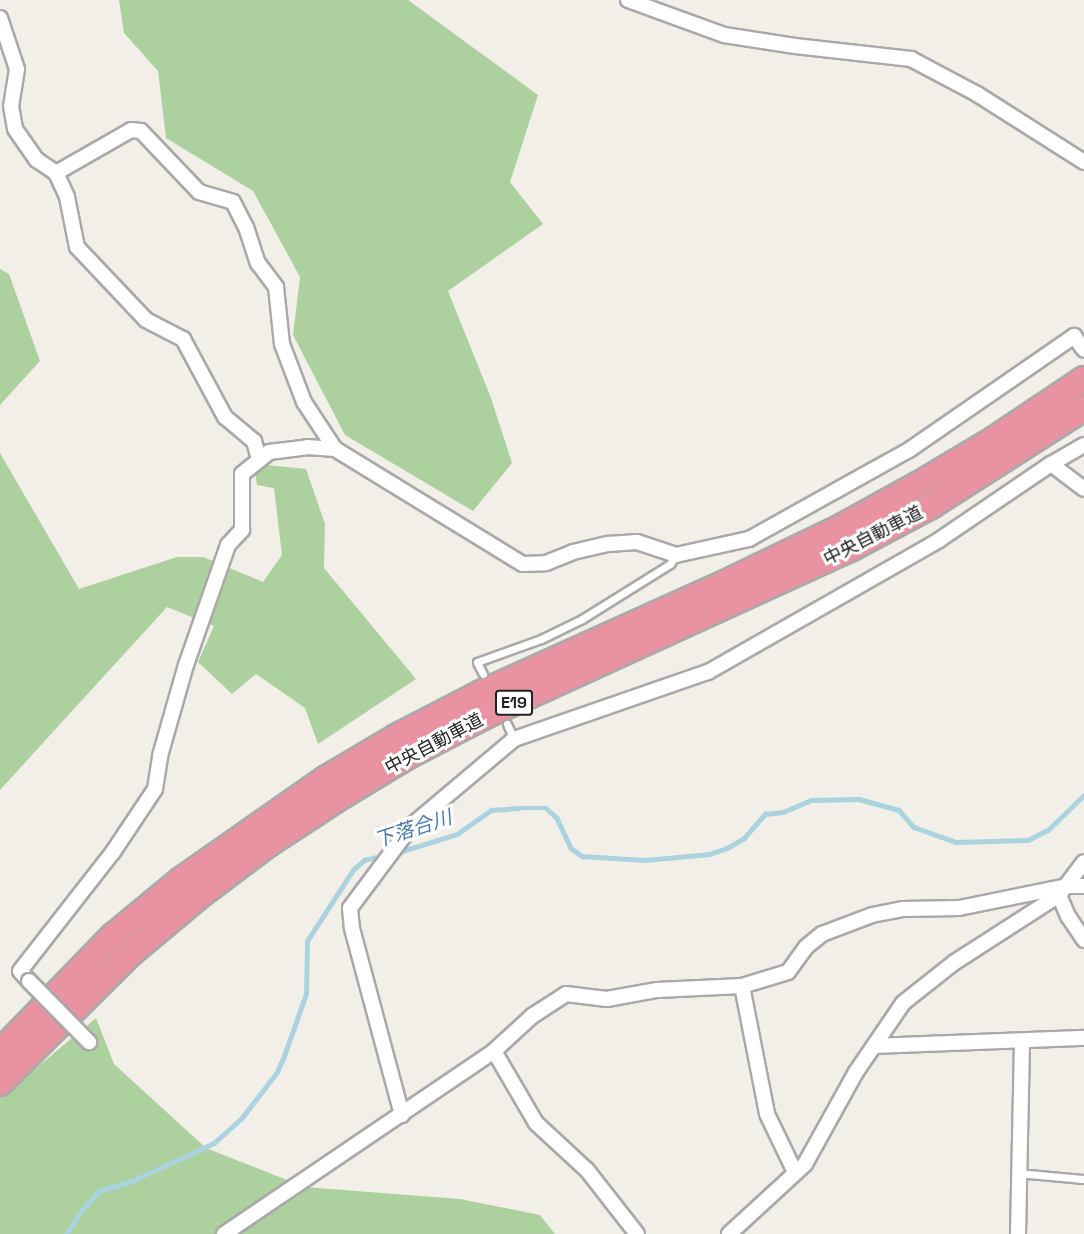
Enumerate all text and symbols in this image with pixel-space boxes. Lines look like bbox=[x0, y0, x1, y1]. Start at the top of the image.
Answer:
street label: 中央自動車道 bbox=[820, 502, 926, 570]
road number: E19 bbox=[494, 690, 534, 716]
street label: 中央自動車道 bbox=[381, 709, 487, 779]
water label: 下落合川 bbox=[371, 805, 455, 853]

